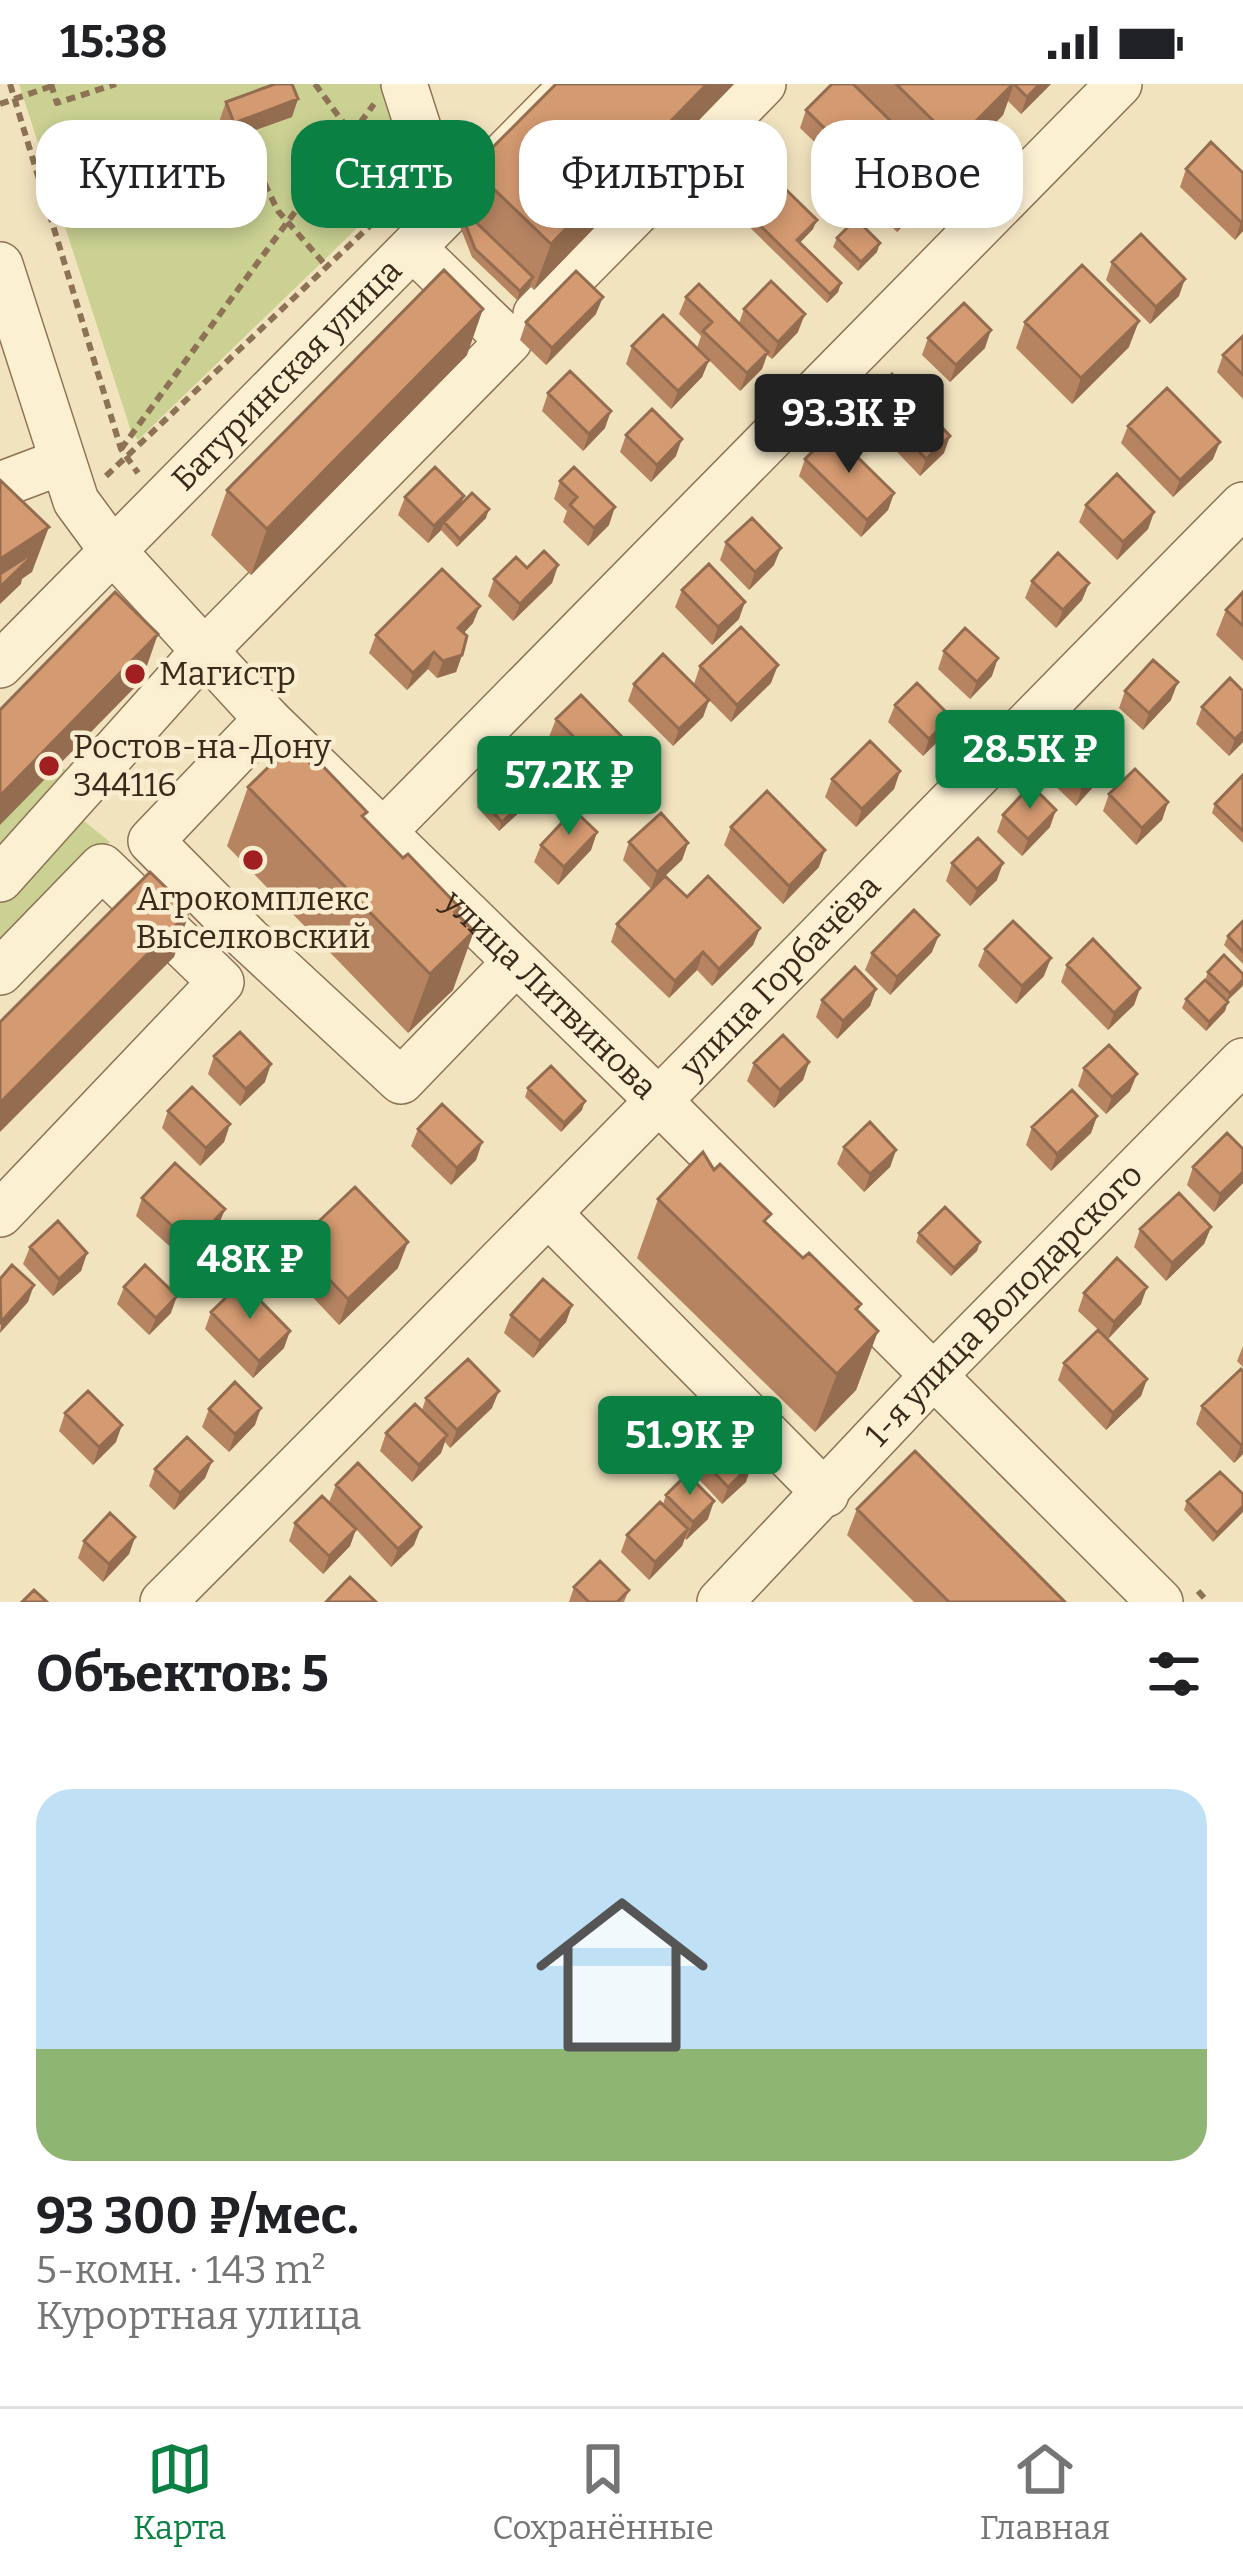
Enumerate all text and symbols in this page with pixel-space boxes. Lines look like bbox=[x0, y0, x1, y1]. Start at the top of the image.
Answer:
text: 15:38 bbox=[60, 15, 168, 69]
chip: Купить bbox=[36, 120, 267, 228]
chip: Снять bbox=[291, 120, 495, 228]
chip: Фильтры bbox=[519, 120, 787, 228]
chip: Новое bbox=[811, 120, 1023, 228]
street label: Батуринская улица bbox=[164, 250, 410, 499]
pin: 93.3K ₽ bbox=[738, 374, 960, 476]
text: 93.3K ₽ bbox=[782, 390, 916, 436]
place label: Магистр bbox=[159, 654, 296, 694]
marker: Магистр bbox=[122, 661, 148, 687]
pin: 28.5K ₽ bbox=[919, 710, 1141, 812]
text: 28.5K ₽ bbox=[962, 726, 1098, 772]
place label: Ростов-на-Дону 344116 bbox=[73, 727, 332, 805]
pin: 57.2K ₽ bbox=[458, 736, 680, 838]
text: 57.2K ₽ bbox=[504, 752, 634, 798]
marker: Ростов-на-Дону 344116 bbox=[36, 753, 62, 779]
marker: Агрокомплекс Выселковский bbox=[240, 847, 266, 873]
street label: улица Горбачёва bbox=[671, 866, 889, 1087]
place label: Агрокомплекс Выселковский bbox=[136, 879, 371, 957]
street label: улица Литвинова bbox=[434, 881, 665, 1108]
street label: 1-я улица Володарского bbox=[857, 1155, 1151, 1455]
pin: 48K ₽ bbox=[166, 1220, 334, 1322]
text: 48K ₽ bbox=[196, 1236, 304, 1282]
pin: 51.9K ₽ bbox=[579, 1396, 801, 1498]
text: 51.9K ₽ bbox=[625, 1412, 755, 1458]
icon: filters bbox=[1141, 1641, 1207, 1707]
text: Объектов: 5 bbox=[36, 1643, 329, 1705]
icon: home bbox=[514, 1867, 730, 2083]
text: 93 300 ₽/мес. bbox=[36, 2185, 359, 2247]
text: 5-комн. · 143 m² bbox=[36, 2247, 326, 2293]
text: Курортная улица bbox=[36, 2293, 361, 2339]
tab: Карта bbox=[133, 2436, 226, 2548]
tab: Сохранённые bbox=[492, 2436, 714, 2548]
tab: Главная bbox=[980, 2436, 1110, 2548]

